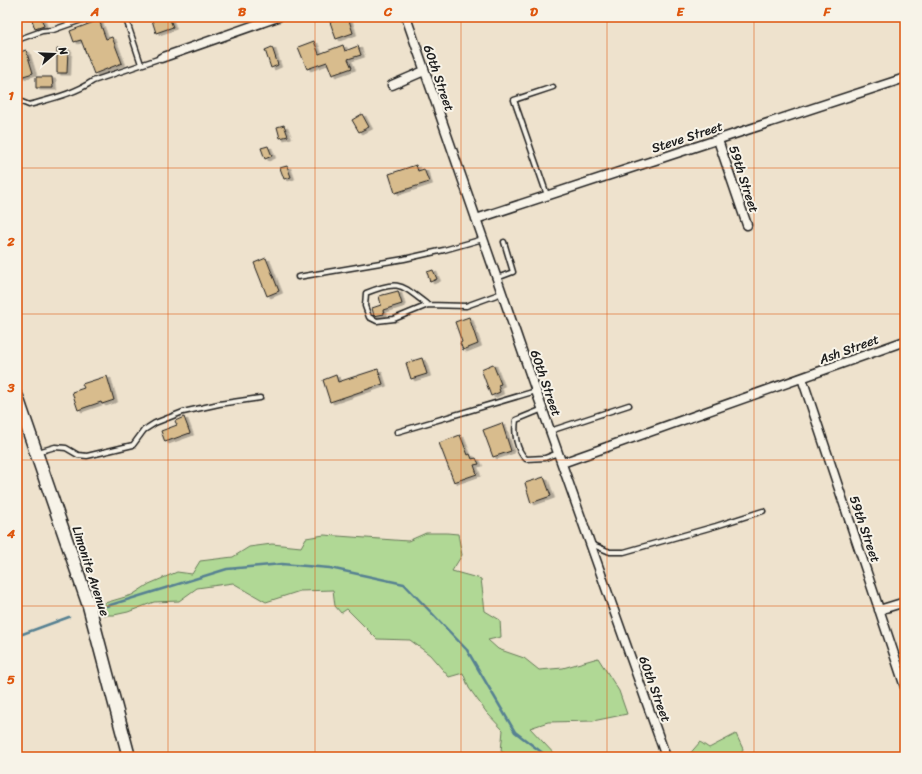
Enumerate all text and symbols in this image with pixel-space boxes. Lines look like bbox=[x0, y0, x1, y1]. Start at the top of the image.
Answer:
text: A bbox=[90, 0, 99, 23]
text: B bbox=[238, 0, 247, 23]
text: C bbox=[383, 0, 393, 23]
text: D bbox=[530, 0, 538, 23]
text: E bbox=[676, 0, 685, 23]
text: F bbox=[822, 0, 831, 23]
north arrow bbox=[34, 34, 74, 74]
street label: 60th Street bbox=[417, 42, 461, 115]
text: N bbox=[52, 43, 73, 58]
text: 1 bbox=[8, 84, 14, 107]
street label: Steve Street bbox=[648, 115, 726, 159]
street label: 59th Street bbox=[722, 142, 766, 216]
text: 2 bbox=[6, 230, 15, 253]
street label: Ash Street bbox=[815, 327, 883, 371]
street label: 60th Street bbox=[524, 347, 568, 420]
text: 3 bbox=[6, 376, 15, 399]
street label: 59th Street bbox=[843, 492, 887, 566]
text: 4 bbox=[6, 522, 16, 545]
street label: Limonite Avenue bbox=[66, 523, 117, 620]
street label: 60th Street bbox=[632, 653, 678, 726]
text: 5 bbox=[7, 668, 15, 691]

